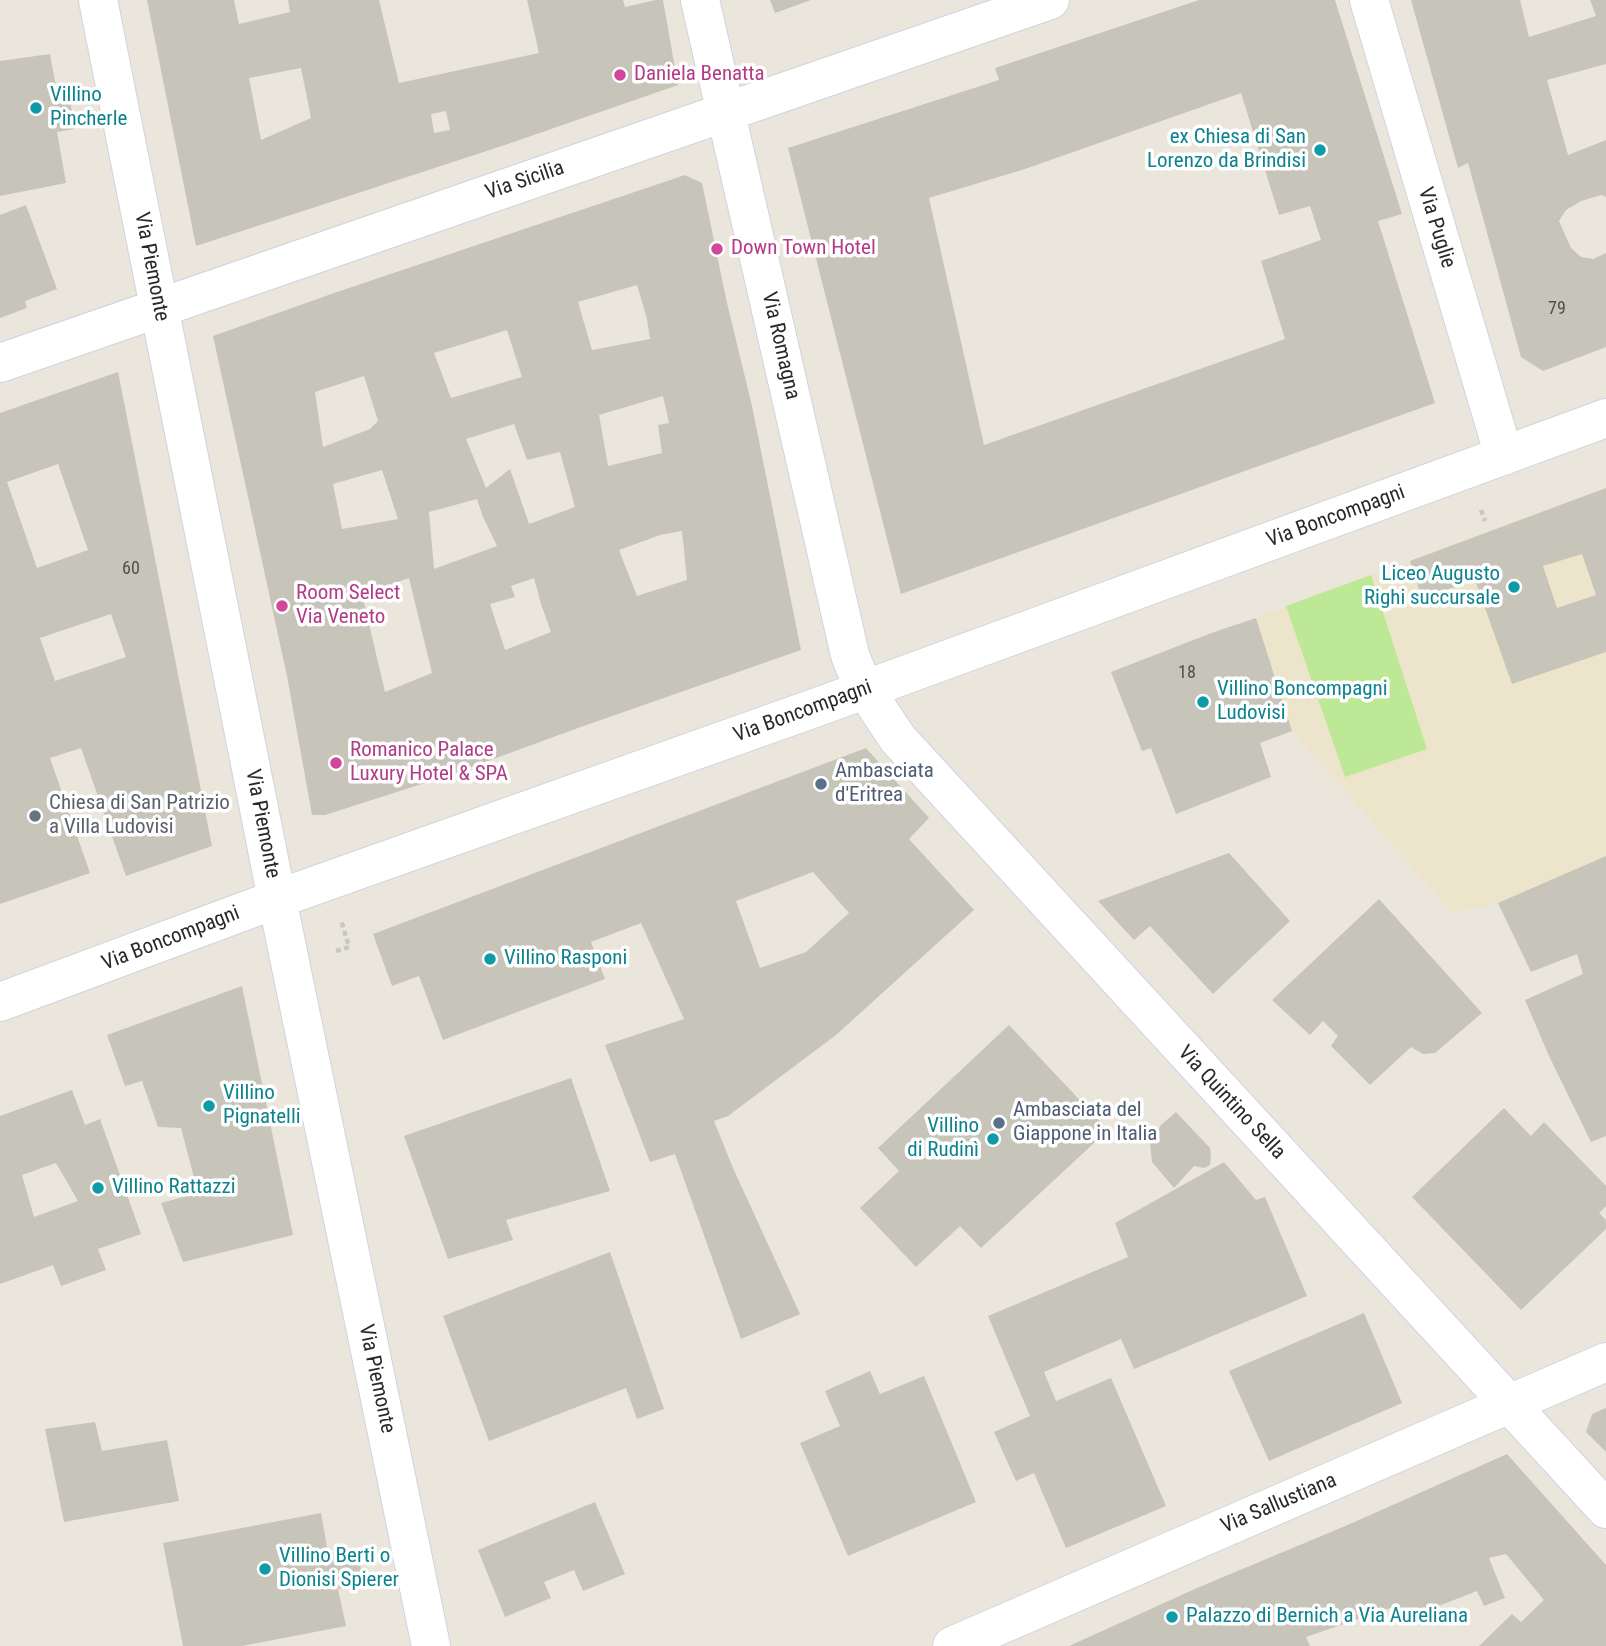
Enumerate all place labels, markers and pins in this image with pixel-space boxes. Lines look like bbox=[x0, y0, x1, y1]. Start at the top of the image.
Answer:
place label: Daniela Benatta bbox=[634, 62, 765, 88]
marker: Daniela Benatta bbox=[612, 67, 628, 83]
place label: Villino Pincherle bbox=[50, 83, 127, 133]
marker: Villino Pincherle bbox=[28, 100, 44, 116]
place label: ex Chiesa di San Lorenzo da Brindisi bbox=[1147, 125, 1306, 175]
marker: ex Chiesa di San Lorenzo da Brindisi bbox=[1312, 142, 1328, 158]
place label: Down Town Hotel bbox=[731, 236, 876, 262]
marker: Down Town Hotel bbox=[709, 241, 725, 257]
place label: Liceo Augusto Righi succursale bbox=[1364, 562, 1500, 612]
marker: Liceo Augusto Righi succursale bbox=[1506, 579, 1522, 595]
place label: Room Select Via Veneto bbox=[296, 581, 400, 631]
marker: Room Select Via Veneto bbox=[274, 598, 290, 614]
place label: Villino Boncompagni Ludovisi bbox=[1217, 677, 1388, 727]
marker: Villino Boncompagni Ludovisi bbox=[1195, 694, 1211, 710]
place label: Romanico Palace Luxury Hotel & SPA bbox=[350, 738, 508, 788]
marker: Romanico Palace Luxury Hotel & SPA bbox=[328, 755, 344, 771]
place label: Ambasciata d'Eritrea bbox=[835, 759, 934, 809]
marker: Ambasciata d'Eritrea bbox=[813, 776, 829, 792]
place label: Chiesa di San Patrizio a Villa Ludovisi bbox=[49, 791, 230, 841]
marker: Chiesa di San Patrizio a Villa Ludovisi bbox=[27, 808, 43, 824]
place label: Villino Rasponi bbox=[504, 946, 627, 972]
marker: Villino Rasponi bbox=[482, 951, 498, 967]
place label: Villino Pignatelli bbox=[223, 1081, 301, 1131]
marker: Villino Pignatelli bbox=[201, 1098, 217, 1114]
place label: Ambasciata del Giappone in Italia bbox=[1013, 1098, 1157, 1148]
place label: Villino di Rudinì bbox=[907, 1114, 979, 1164]
marker: Ambasciata del Giappone in Italia bbox=[991, 1115, 1007, 1131]
marker: Villino di Rudinì bbox=[985, 1131, 1001, 1147]
place label: Villino Rattazzi bbox=[112, 1175, 236, 1201]
marker: Villino Rattazzi bbox=[90, 1180, 106, 1196]
place label: Villino Berti o Dionisi Spierer bbox=[279, 1544, 399, 1594]
marker: Villino Berti o Dionisi Spierer bbox=[257, 1561, 273, 1577]
place label: Palazzo di Bernich a Via Aureliana bbox=[1186, 1604, 1468, 1630]
marker: Palazzo di Bernich a Via Aureliana bbox=[1164, 1609, 1180, 1625]

